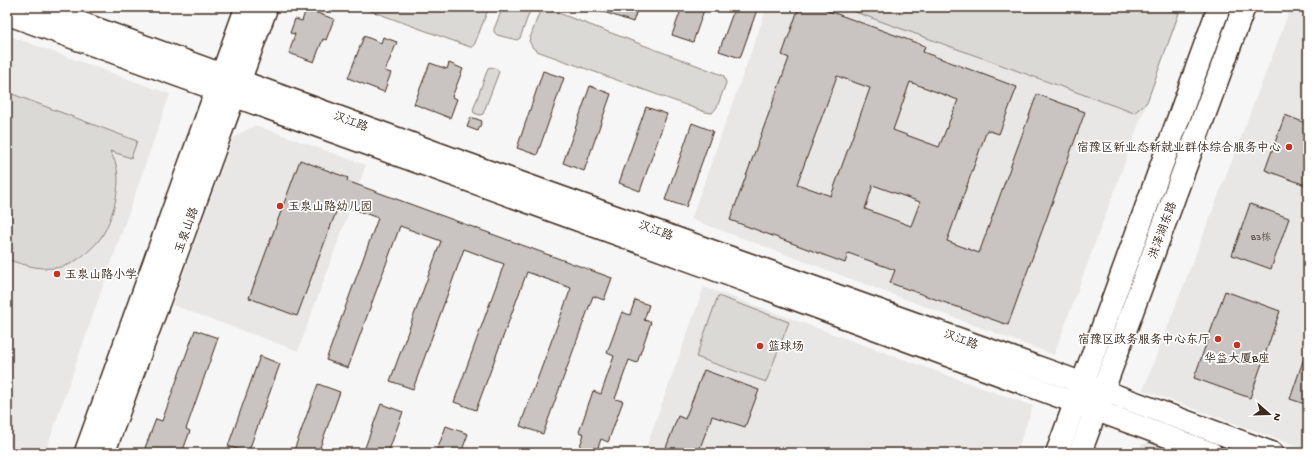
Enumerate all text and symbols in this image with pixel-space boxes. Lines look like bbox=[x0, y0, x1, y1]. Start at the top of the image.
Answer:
street label: 汉江路 bbox=[331, 109, 370, 136]
place label: 宿豫区新业态新就业群体综合服务中心 bbox=[1077, 140, 1281, 156]
marker: 宿豫区新业态新就业群体综合服务中心 bbox=[1284, 142, 1294, 152]
place label: 玉泉山路幼儿园 bbox=[288, 200, 372, 215]
street label: 洪泽湖东路 bbox=[1146, 200, 1181, 261]
marker: 玉泉山路幼儿园 bbox=[275, 201, 285, 211]
street label: 玉泉山路 bbox=[172, 205, 203, 256]
street label: 汉江路 bbox=[636, 218, 675, 245]
house number: B3栋 bbox=[1250, 231, 1271, 244]
place label: 玉泉山路小学 bbox=[65, 268, 137, 283]
marker: 玉泉山路小学 bbox=[52, 269, 62, 279]
street label: 汉江路 bbox=[941, 327, 980, 354]
place label: 宿豫区政务服务中心东厅 bbox=[1078, 333, 1210, 348]
marker: 宿豫区政务服务中心东厅 bbox=[1213, 334, 1223, 344]
place label: 篮球场 bbox=[768, 340, 804, 355]
marker: 华益大厦B座 bbox=[1232, 340, 1242, 350]
marker: 篮球场 bbox=[755, 341, 765, 351]
place label: 华益大厦B座 bbox=[1204, 352, 1270, 367]
north arrow bbox=[1249, 394, 1289, 434]
text: N bbox=[1270, 411, 1283, 422]

